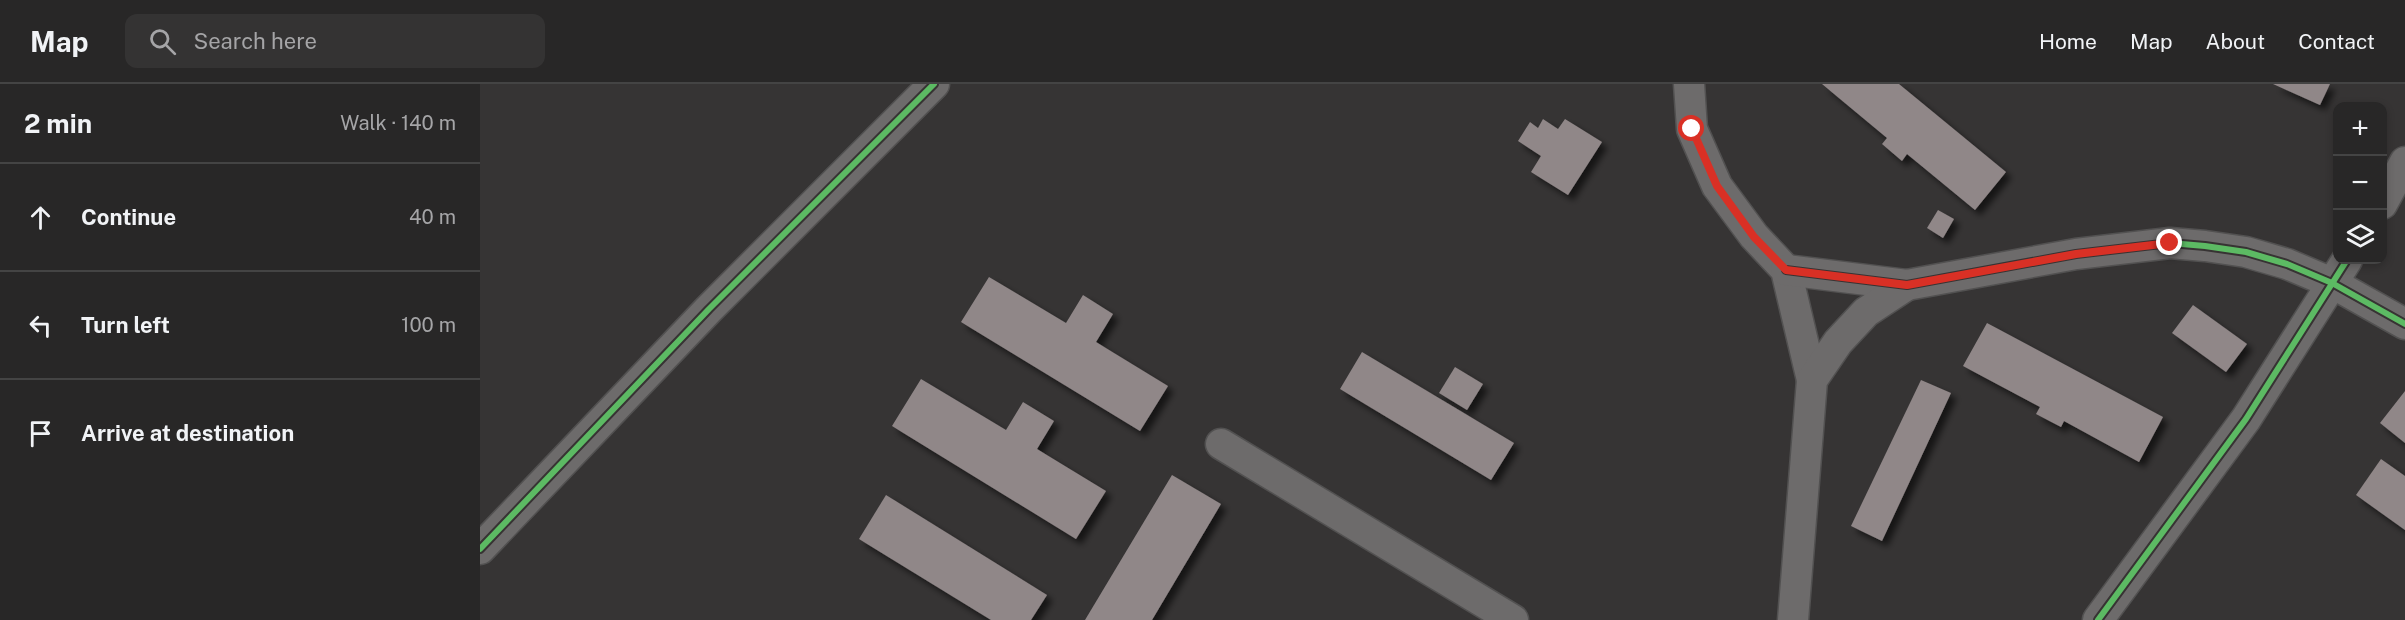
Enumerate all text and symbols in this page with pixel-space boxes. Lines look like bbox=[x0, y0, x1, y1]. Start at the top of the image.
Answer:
search box bbox=[125, 14, 545, 68]
text: Map bbox=[30, 25, 89, 58]
icon: search bbox=[146, 25, 179, 58]
text: Search here bbox=[194, 28, 317, 54]
text: Home bbox=[2039, 29, 2097, 54]
text: Map bbox=[2130, 29, 2173, 54]
text: About bbox=[2206, 29, 2265, 54]
text: Contact bbox=[2298, 29, 2375, 54]
map controls bbox=[2333, 102, 2387, 264]
button: + bbox=[2333, 102, 2387, 156]
text: 2 min bbox=[24, 108, 92, 139]
text: Walk · 140 m bbox=[340, 111, 456, 135]
route start bbox=[1678, 115, 1704, 141]
button: − bbox=[2333, 156, 2387, 210]
icon: ahead bbox=[24, 201, 57, 234]
text: Continue bbox=[81, 204, 176, 230]
text: 40 m bbox=[409, 205, 456, 229]
button: layers bbox=[2333, 210, 2387, 264]
route end bbox=[2156, 229, 2182, 255]
icon: left bbox=[24, 309, 57, 342]
text: Turn left bbox=[81, 312, 170, 338]
text: 100 m bbox=[401, 313, 456, 337]
icon: arrive bbox=[24, 417, 57, 450]
text: Arrive at destination bbox=[81, 420, 294, 446]

